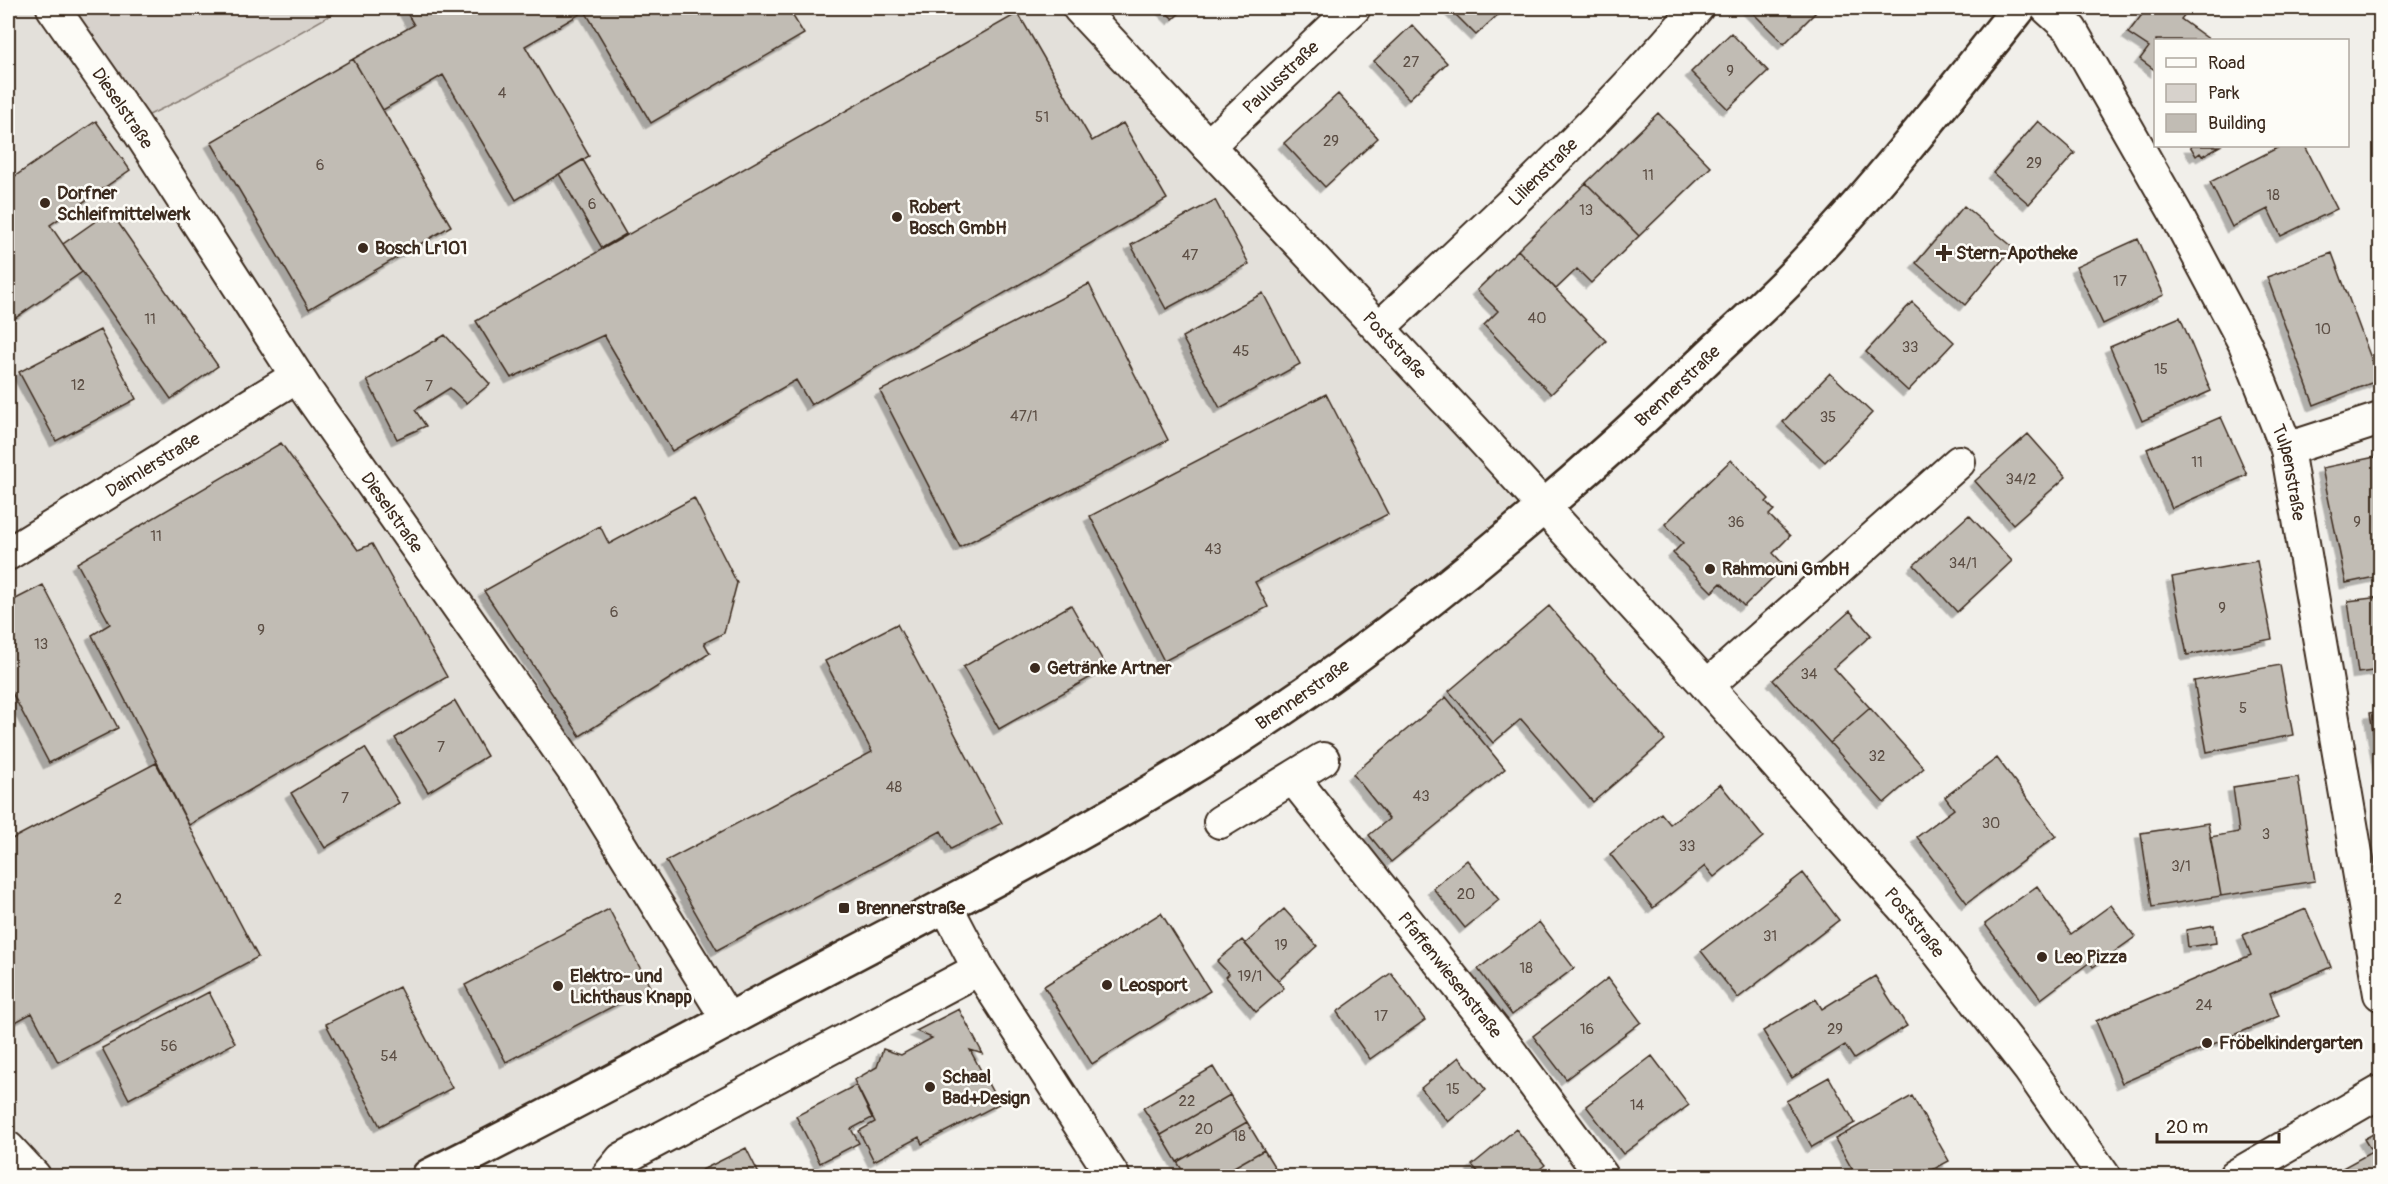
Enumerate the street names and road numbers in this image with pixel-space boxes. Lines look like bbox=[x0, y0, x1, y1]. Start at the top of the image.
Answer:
street label: Paulusstraße bbox=[1238, 36, 1324, 119]
street label: Dieselstraße bbox=[86, 63, 158, 153]
street label: Lilienstraße bbox=[1504, 133, 1583, 211]
street label: Poststraße bbox=[1357, 307, 1431, 384]
street label: Brennerstraße bbox=[1630, 340, 1725, 432]
street label: Tulpenstraße bbox=[2266, 421, 2310, 523]
street label: Daimlerstraße bbox=[101, 427, 205, 503]
street label: Dieselstraße bbox=[355, 468, 428, 558]
street label: Brennerstraße bbox=[1251, 654, 1354, 736]
street label: Poststraße bbox=[1879, 883, 1949, 963]
street label: Pfaffenwiesenstraße bbox=[1392, 908, 1507, 1043]

